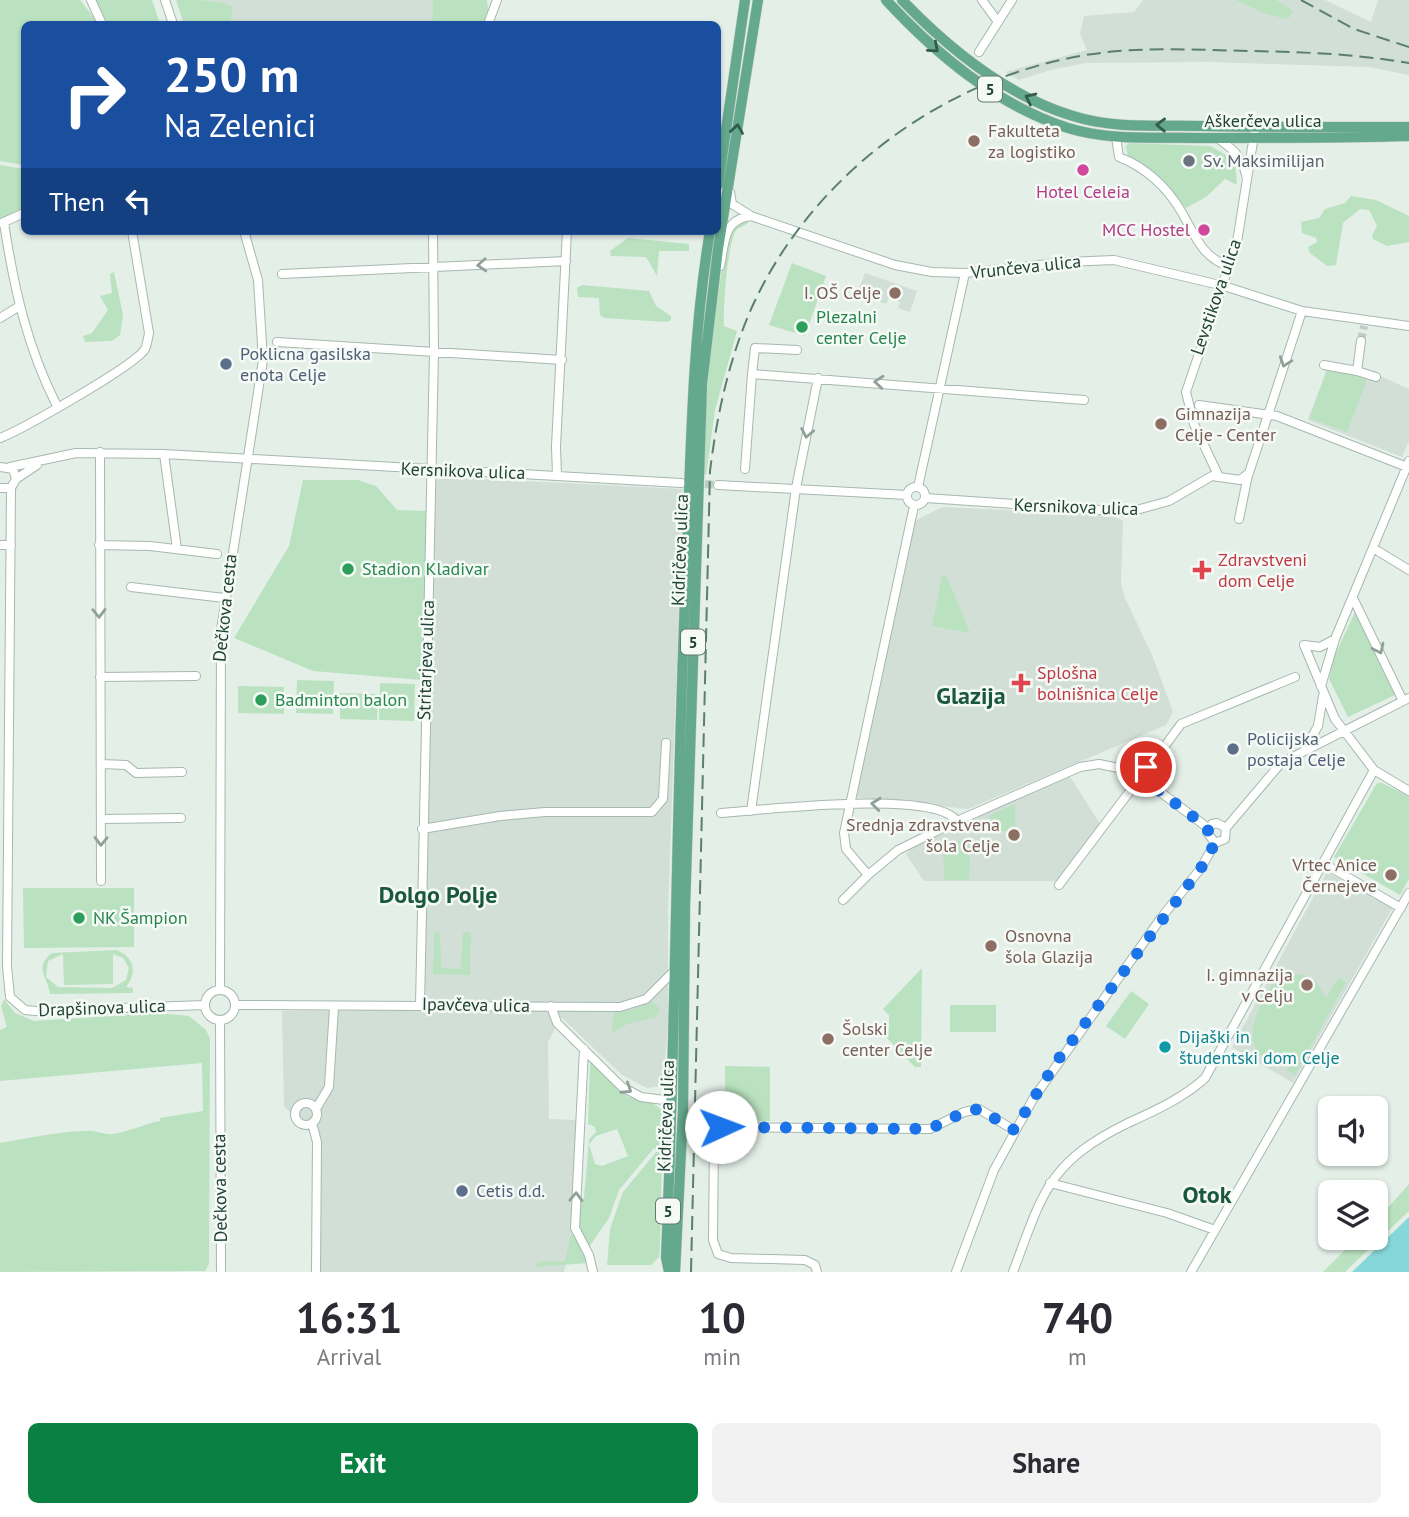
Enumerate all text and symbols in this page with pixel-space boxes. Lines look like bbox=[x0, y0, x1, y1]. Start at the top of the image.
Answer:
one-way arrow bbox=[926, 40, 939, 52]
text: 250 m bbox=[164, 42, 299, 106]
icon: right bbox=[49, 49, 140, 140]
road number: 5 bbox=[978, 76, 1002, 102]
one-way arrow bbox=[1025, 93, 1037, 107]
text: Na Zelenici bbox=[164, 104, 316, 146]
street label: Aškerčeva ulica bbox=[1204, 109, 1322, 132]
one-way arrow bbox=[1155, 118, 1166, 133]
place label: Fakulteta za logistiko bbox=[988, 119, 1076, 163]
one-way arrow bbox=[730, 123, 745, 135]
marker: Fakulteta za logistiko bbox=[966, 133, 982, 149]
place label: Sv. Maksimilijan bbox=[1203, 149, 1324, 172]
marker: Sv. Maksimilijan bbox=[1181, 153, 1197, 169]
marker: Hotel Celeia bbox=[1075, 162, 1091, 178]
place label: Hotel Celeia bbox=[1036, 180, 1130, 203]
icon: left bbox=[119, 182, 157, 220]
text: Then bbox=[49, 185, 105, 218]
place label: MCC Hostel bbox=[1102, 218, 1191, 241]
marker: MCC Hostel bbox=[1196, 222, 1212, 238]
street label: Levstikova ulica bbox=[1185, 236, 1246, 358]
street label: Vrunčeva ulica bbox=[969, 249, 1082, 284]
one-way arrow bbox=[477, 258, 488, 273]
place label: I. OŠ Celje bbox=[804, 281, 881, 304]
marker: I. OŠ Celje bbox=[887, 285, 903, 301]
place label: Plezalni center Celje bbox=[816, 305, 907, 349]
marker: Plezalni center Celje bbox=[794, 319, 810, 335]
place label: Poklicna gasilska enota Celje bbox=[240, 342, 371, 386]
marker: Poklicna gasilska enota Celje bbox=[218, 356, 234, 372]
one-way arrow bbox=[1279, 356, 1293, 368]
one-way arrow bbox=[873, 375, 884, 390]
place label: Gimnazija Celje - Center bbox=[1175, 402, 1276, 446]
marker: Gimnazija Celje - Center bbox=[1153, 416, 1169, 432]
one-way arrow bbox=[800, 427, 815, 439]
street label: Kersnikova ulica bbox=[400, 457, 526, 484]
street label: Kersnikova ulica bbox=[1013, 493, 1139, 520]
street label: Kidričeva ulica bbox=[666, 494, 693, 606]
place label: Zdravstveni dom Celje bbox=[1218, 548, 1307, 592]
street label: Dečkova cesta bbox=[207, 553, 242, 663]
place label: Stadion Kladivar bbox=[362, 557, 489, 580]
marker: Zdravstveni dom Celje bbox=[1192, 560, 1212, 580]
marker: Stadion Kladivar bbox=[340, 561, 356, 577]
street label: Stritarjeva ulica bbox=[412, 599, 439, 721]
one-way arrow bbox=[91, 609, 107, 619]
road number: 5 bbox=[681, 629, 705, 654]
one-way arrow bbox=[1371, 642, 1385, 654]
place label: Splošna bolnišnica Celje bbox=[1037, 661, 1158, 705]
marker: Splošna bolnišnica Celje bbox=[1011, 673, 1031, 693]
district label: Glazija bbox=[936, 680, 1006, 711]
place label: Badminton balon bbox=[275, 688, 407, 711]
marker: Badminton balon bbox=[253, 692, 269, 708]
place label: Policijska postaja Celje bbox=[1247, 727, 1346, 771]
pin bbox=[1116, 737, 1176, 797]
marker: Policijska postaja Celje bbox=[1225, 741, 1241, 757]
icon: arrive bbox=[1127, 748, 1165, 786]
one-way arrow bbox=[870, 796, 882, 811]
place label: Srednja zdravstvena šola Celje bbox=[846, 813, 1000, 857]
marker: Srednja zdravstvena šola Celje bbox=[1006, 827, 1022, 843]
one-way arrow bbox=[93, 836, 109, 847]
place label: Vrtec Anice Černejeve bbox=[1291, 853, 1377, 897]
marker: Vrtec Anice Černejeve bbox=[1383, 867, 1399, 883]
district label: Dolgo Polje bbox=[379, 879, 497, 910]
place label: NK Šampion bbox=[93, 906, 188, 929]
marker: NK Šampion bbox=[71, 910, 87, 926]
place label: Osnovna šola Glazija bbox=[1005, 924, 1093, 968]
marker: Osnovna šola Glazija bbox=[983, 938, 999, 954]
place label: I. gimnazija v Celju bbox=[1206, 963, 1293, 1007]
marker: I. gimnazija v Celju bbox=[1299, 977, 1315, 993]
street label: Ipavčeva ulica bbox=[422, 992, 530, 1017]
street label: Drapšinova ulica bbox=[38, 994, 166, 1021]
place label: Šolski center Celje bbox=[842, 1017, 933, 1061]
place label: Dijaški in študentski dom Celje bbox=[1179, 1025, 1340, 1069]
marker: Šolski center Celje bbox=[820, 1031, 836, 1047]
marker: Dijaški in študentski dom Celje bbox=[1157, 1039, 1173, 1055]
street label: Kidričeva ulica bbox=[652, 1060, 679, 1172]
one-way arrow bbox=[619, 1080, 632, 1093]
position arrow bbox=[684, 1090, 758, 1164]
map controls bbox=[1318, 1096, 1388, 1250]
button: sound bbox=[1318, 1096, 1388, 1166]
street label: Dečkova cesta bbox=[207, 1134, 232, 1242]
place label: Cetis d.d. bbox=[476, 1179, 545, 1202]
district label: Otok bbox=[1182, 1179, 1232, 1210]
button: layers bbox=[1318, 1180, 1388, 1250]
marker: Cetis d.d. bbox=[454, 1183, 470, 1199]
one-way arrow bbox=[569, 1192, 584, 1203]
road number: 5 bbox=[656, 1198, 680, 1224]
text: 16:31 bbox=[296, 1290, 402, 1345]
text: 10 bbox=[698, 1290, 746, 1345]
text: 740 bbox=[1042, 1290, 1113, 1345]
text: Arrival bbox=[317, 1342, 381, 1371]
text: min bbox=[703, 1342, 741, 1371]
text: m bbox=[1068, 1342, 1087, 1371]
button: Exit bbox=[28, 1423, 698, 1503]
button: Share bbox=[712, 1423, 1381, 1503]

